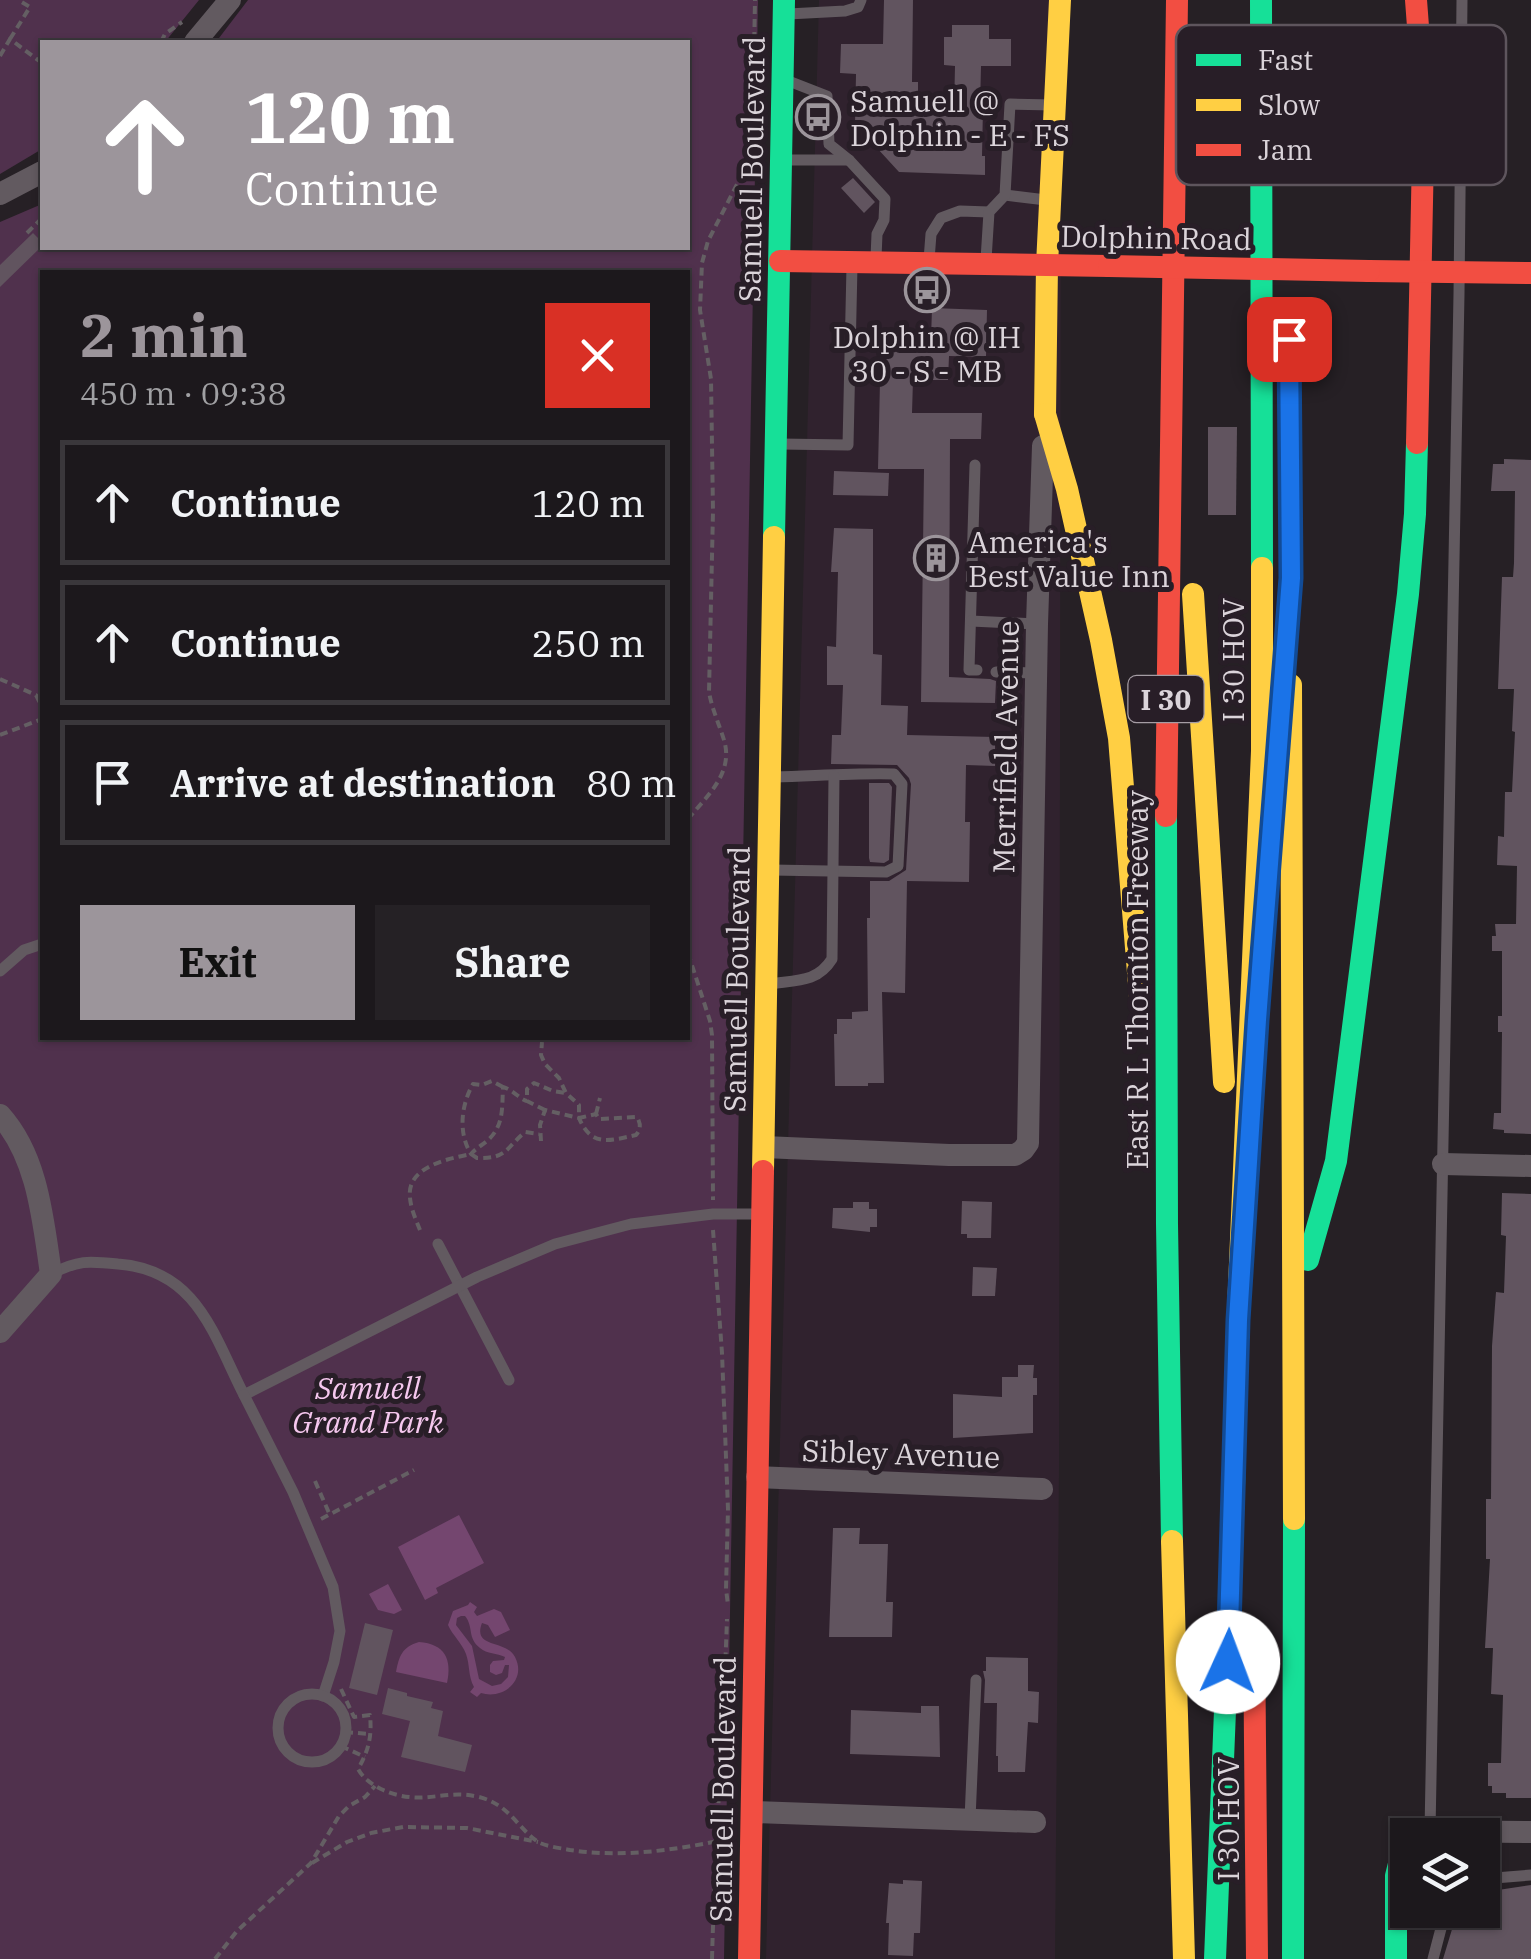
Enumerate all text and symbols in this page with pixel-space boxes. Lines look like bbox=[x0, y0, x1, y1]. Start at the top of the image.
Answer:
legend bbox=[1176, 25, 1506, 185]
street label: Samuell Boulevard bbox=[729, 35, 773, 303]
text: Fast bbox=[1258, 41, 1313, 78]
text: 120 m bbox=[245, 71, 455, 162]
icon: ahead bbox=[80, 80, 210, 210]
place label: Samuell @ Dolphin - E - FS bbox=[850, 81, 1070, 154]
text: Slow bbox=[1258, 86, 1320, 123]
bus stop icon: Samuell @ Dolphin - E - FS bbox=[795, 94, 841, 140]
text: Jam bbox=[1258, 131, 1313, 168]
text: Continue bbox=[245, 159, 439, 217]
street label: Dolphin Road bbox=[1060, 216, 1252, 258]
bus stop icon: Dolphin @ IH 30 - S - MB bbox=[904, 267, 950, 313]
text: 2 min bbox=[80, 295, 248, 374]
pin bbox=[1247, 297, 1332, 382]
button: close bbox=[545, 303, 650, 408]
icon: arrive bbox=[1262, 312, 1317, 367]
place label: Dolphin @ IH 30 - S - MB bbox=[833, 317, 1021, 390]
text: 450 m · 09:38 bbox=[80, 372, 287, 414]
icon: ahead bbox=[85, 475, 140, 530]
text: Continue bbox=[170, 478, 341, 527]
text: 120 m bbox=[532, 478, 645, 527]
place label: America's Best Value Inn bbox=[968, 522, 1170, 595]
building icon: America's Best Value Inn bbox=[913, 535, 959, 581]
street label: I 30 HOV bbox=[1213, 598, 1252, 722]
icon: ahead bbox=[85, 615, 140, 670]
text: Continue bbox=[170, 618, 341, 667]
text: 250 m bbox=[532, 618, 645, 667]
street label: Merrifield Avenue bbox=[983, 620, 1027, 874]
road number: I 30 bbox=[1128, 676, 1204, 722]
icon: arrive bbox=[85, 755, 140, 810]
text: Arrive at destination bbox=[170, 758, 556, 807]
text: 80 m bbox=[586, 758, 677, 807]
street label: East R L Thornton Freeway bbox=[1117, 790, 1156, 1170]
street label: Samuell Boulevard bbox=[714, 845, 758, 1113]
button: Exit bbox=[80, 905, 355, 1020]
button: Share bbox=[375, 905, 650, 1020]
park label: Samuell Grand Park bbox=[292, 1368, 444, 1441]
street label: Sibley Avenue bbox=[801, 1430, 1001, 1476]
position arrow bbox=[1176, 1610, 1280, 1714]
street label: Samuell Boulevard bbox=[700, 1655, 744, 1923]
street label: I 30 HOV bbox=[1208, 1757, 1247, 1881]
map controls bbox=[1390, 1818, 1500, 1928]
button: layers bbox=[1390, 1818, 1500, 1928]

